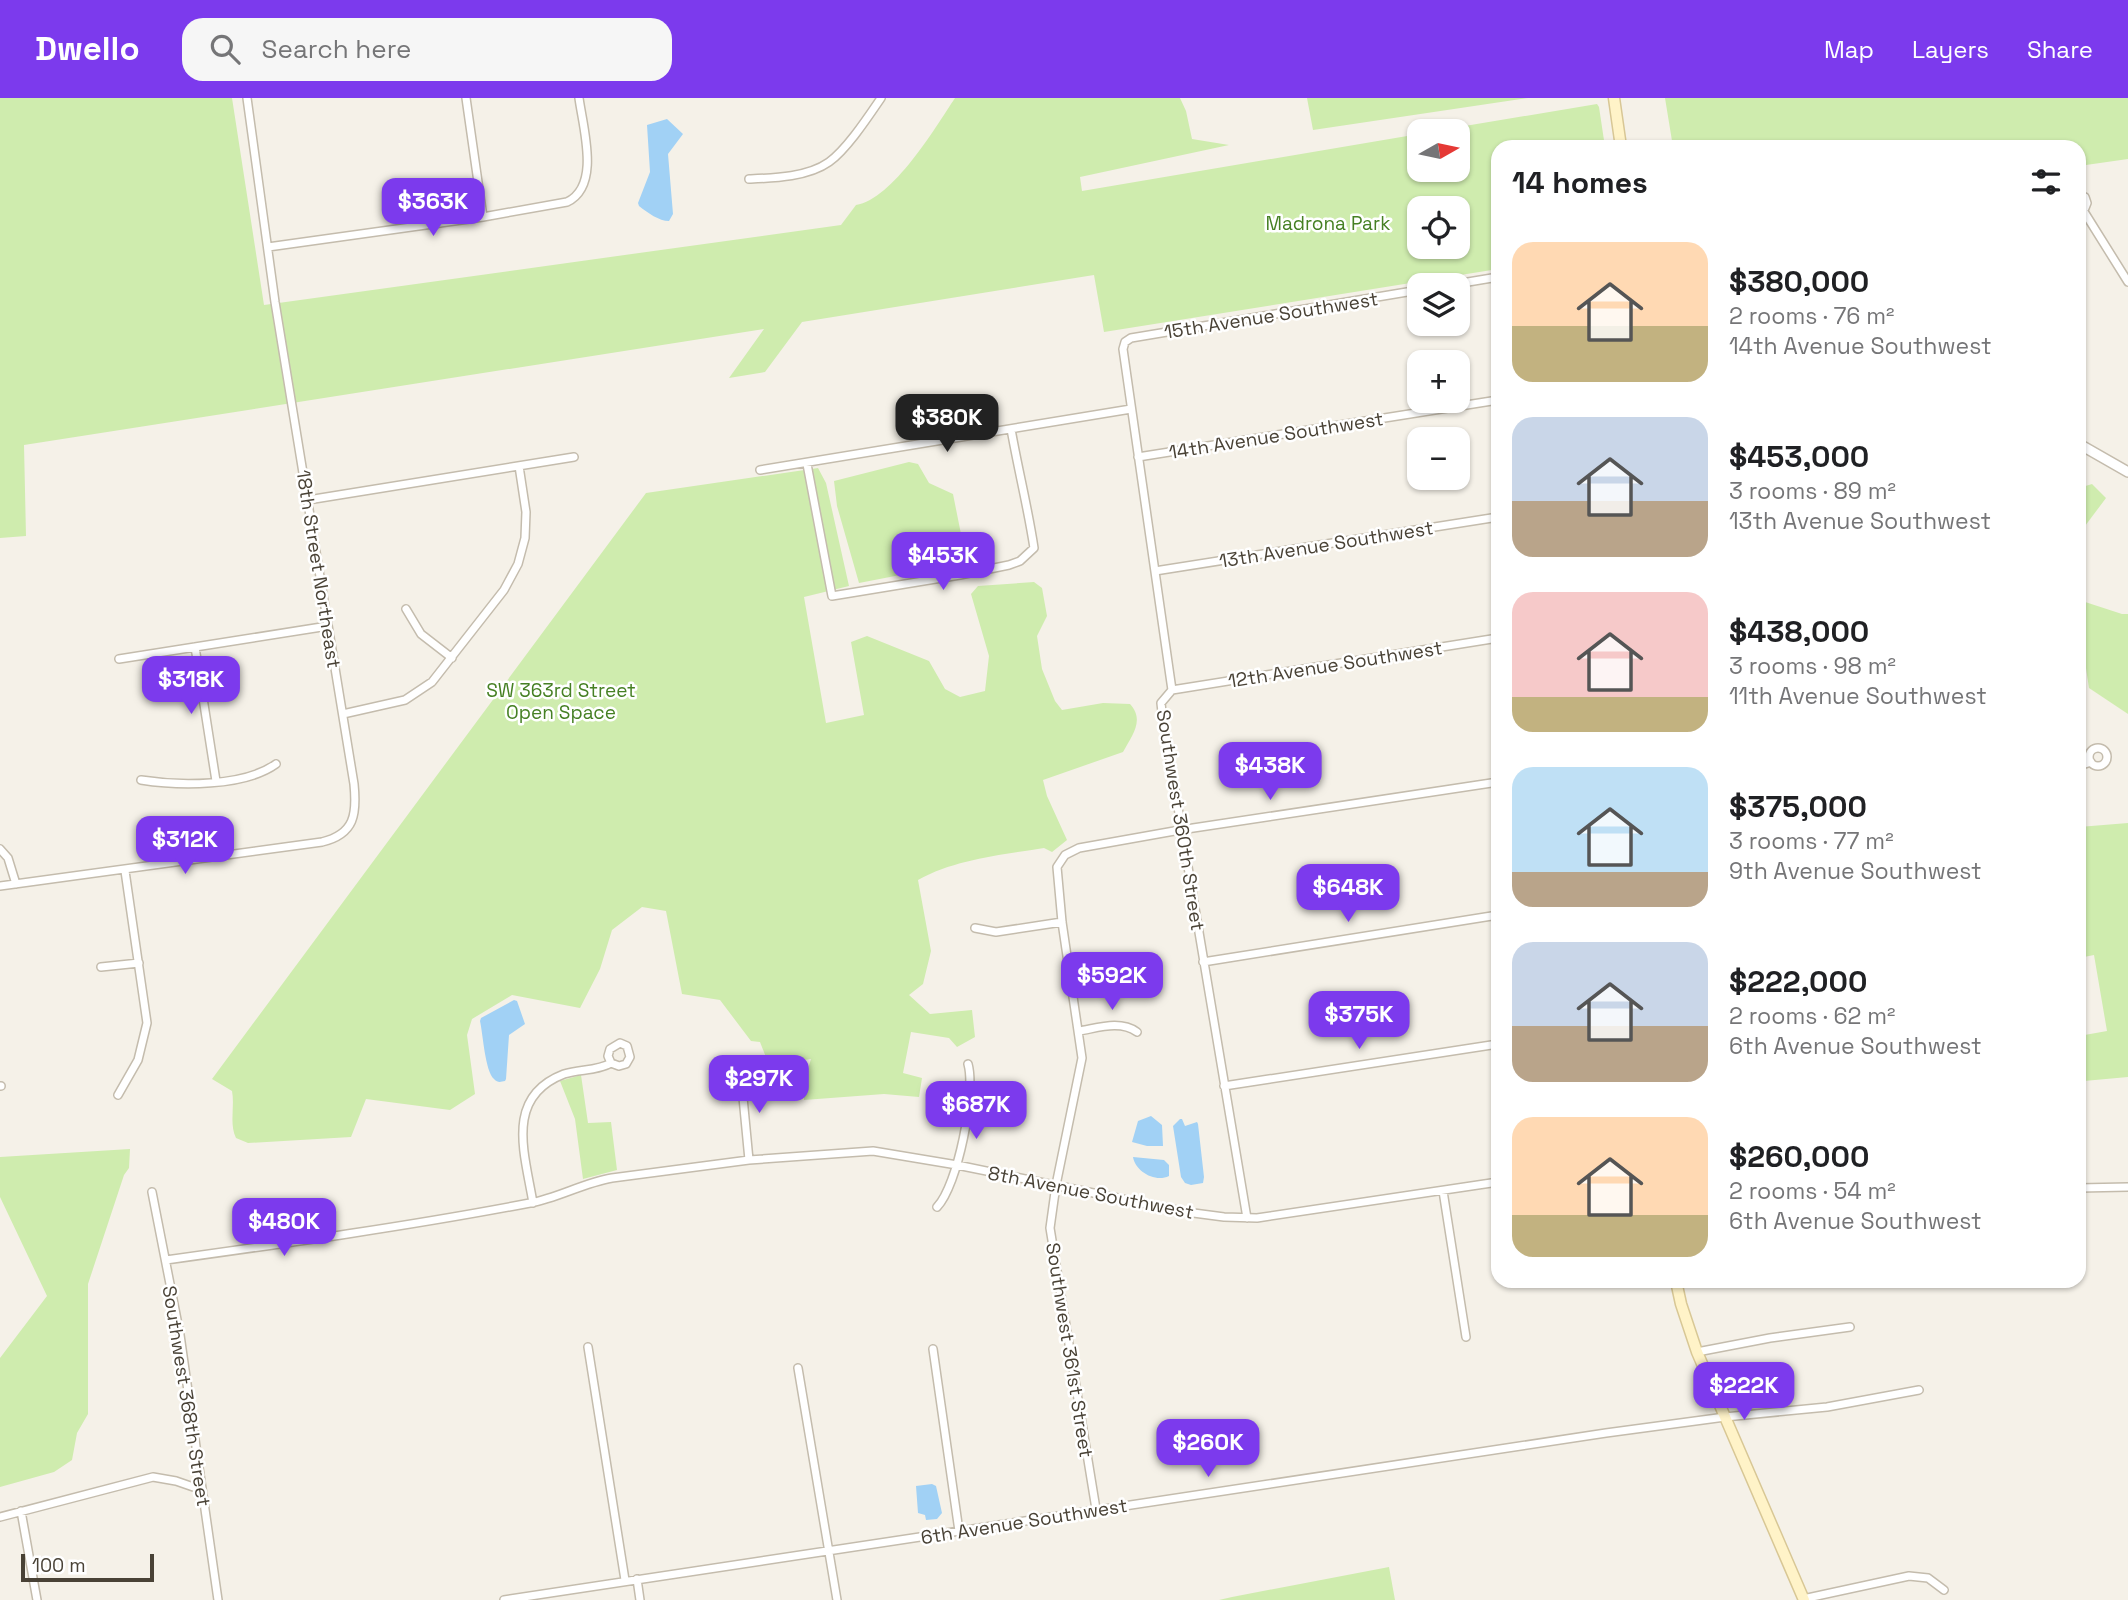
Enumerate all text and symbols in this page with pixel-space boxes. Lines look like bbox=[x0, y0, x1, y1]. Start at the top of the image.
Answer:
search box bbox=[182, 18, 672, 81]
text: Dwello bbox=[35, 28, 140, 70]
icon: search bbox=[206, 30, 244, 68]
text: Search here bbox=[262, 32, 411, 66]
text: Map bbox=[1824, 34, 1874, 65]
text: Layers bbox=[1912, 34, 1989, 65]
text: Share bbox=[2027, 34, 2093, 65]
north arrow bbox=[1407, 119, 1470, 182]
map controls bbox=[1407, 119, 1470, 490]
text: 14 homes bbox=[1512, 163, 1648, 202]
icon: filters bbox=[2027, 163, 2065, 201]
pin: $363K bbox=[384, 178, 482, 238]
text: $363K bbox=[398, 186, 468, 216]
button: locate bbox=[1407, 196, 1470, 259]
park label: Madrona Park bbox=[1266, 211, 1390, 236]
text: $380,000 bbox=[1729, 262, 1869, 301]
icon: home bbox=[1568, 270, 1652, 354]
button: layers bbox=[1407, 273, 1470, 336]
street label: 15th Avenue Southwest bbox=[1162, 286, 1380, 345]
text: 2 rooms · 76 m² bbox=[1729, 301, 1894, 331]
text: 14th Avenue Southwest bbox=[1729, 331, 1992, 361]
button: + bbox=[1407, 350, 1470, 413]
pin: $380K bbox=[898, 394, 996, 454]
text: $380K bbox=[911, 402, 983, 432]
street label: 14th Avenue Southwest bbox=[1167, 406, 1385, 465]
button: − bbox=[1407, 427, 1470, 490]
text: $453,000 bbox=[1729, 437, 1869, 476]
icon: home bbox=[1568, 445, 1652, 529]
street label: 18th Street Northeast bbox=[290, 468, 347, 670]
text: 3 rooms · 89 m² bbox=[1729, 476, 1896, 506]
text: 13th Avenue Southwest bbox=[1729, 506, 1991, 536]
street label: 13th Avenue Southwest bbox=[1217, 515, 1435, 574]
pin: $453K bbox=[894, 532, 992, 592]
text: $453K bbox=[908, 540, 978, 570]
text: $438,000 bbox=[1729, 612, 1869, 651]
icon: home bbox=[1568, 620, 1652, 704]
street label: 12th Avenue Southwest bbox=[1226, 635, 1444, 694]
text: 3 rooms · 98 m² bbox=[1729, 651, 1896, 681]
pin: $318K bbox=[142, 656, 240, 716]
text: $318K bbox=[158, 664, 224, 694]
park label: SW 363rd Street Open Space bbox=[486, 678, 636, 725]
text: 11th Avenue Southwest bbox=[1729, 681, 1987, 711]
street label: Southwest 360th Street bbox=[1151, 708, 1210, 932]
pin: $438K bbox=[1221, 742, 1319, 802]
text: $438K bbox=[1235, 750, 1305, 780]
text: $375,000 bbox=[1729, 787, 1867, 826]
icon: home bbox=[1568, 795, 1652, 879]
pin: $312K bbox=[136, 816, 234, 876]
text: $312K bbox=[152, 824, 218, 854]
text: 3 rooms · 77 m² bbox=[1729, 826, 1894, 856]
text: 9th Avenue Southwest bbox=[1729, 856, 1982, 886]
pin: $648K bbox=[1299, 864, 1397, 924]
text: $648K bbox=[1313, 872, 1383, 902]
pin: $592K bbox=[1063, 953, 1161, 1012]
text: $592K bbox=[1077, 960, 1147, 990]
text: $222,000 bbox=[1729, 962, 1867, 1001]
icon: home bbox=[1568, 970, 1652, 1054]
pin: $375K bbox=[1310, 992, 1408, 1051]
text: $375K bbox=[1325, 999, 1393, 1029]
text: 2 rooms · 62 m² bbox=[1729, 1001, 1895, 1031]
text: 6th Avenue Southwest bbox=[1729, 1031, 1982, 1061]
pin: $297K bbox=[710, 1056, 808, 1115]
text: $297K bbox=[725, 1063, 793, 1093]
pin: $687K bbox=[927, 1082, 1025, 1141]
text: $687K bbox=[942, 1089, 1010, 1119]
text: $260,000 bbox=[1729, 1137, 1869, 1176]
icon: home bbox=[1568, 1145, 1652, 1229]
street label: 8th Avenue Southwest bbox=[986, 1160, 1196, 1225]
text: 2 rooms · 54 m² bbox=[1729, 1176, 1896, 1206]
pin: $480K bbox=[235, 1198, 333, 1258]
text: $480K bbox=[248, 1206, 320, 1236]
text: 6th Avenue Southwest bbox=[1729, 1206, 1982, 1236]
street label: Southwest 361st Street bbox=[1040, 1241, 1099, 1459]
street label: Southwest 368th Street bbox=[157, 1284, 216, 1508]
pin: $222K bbox=[1695, 1362, 1793, 1422]
text: $222K bbox=[1709, 1370, 1779, 1400]
pin: $260K bbox=[1159, 1420, 1257, 1479]
text: $260K bbox=[1172, 1427, 1244, 1457]
street label: 6th Avenue Southwest bbox=[919, 1493, 1129, 1550]
scale bar bbox=[21, 1551, 154, 1583]
text: 100 m bbox=[32, 1553, 86, 1578]

